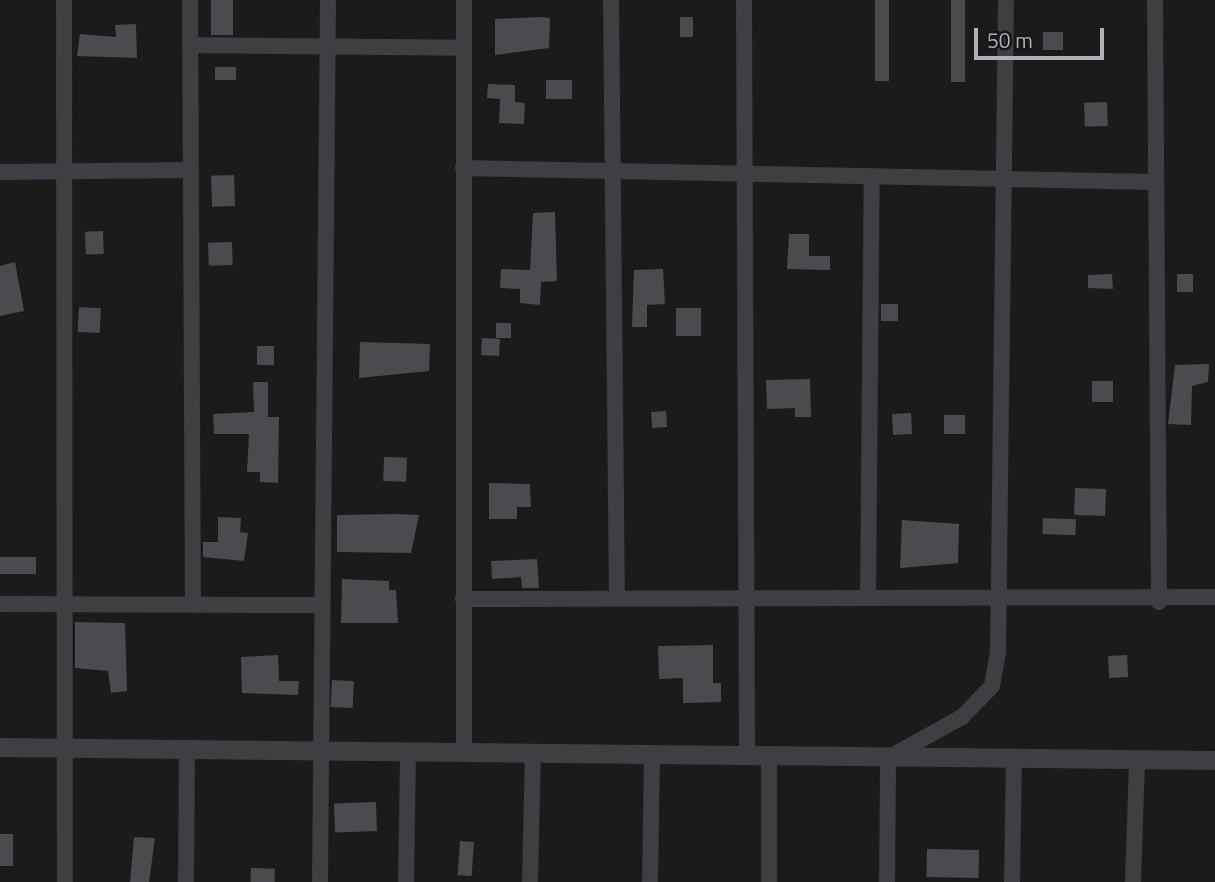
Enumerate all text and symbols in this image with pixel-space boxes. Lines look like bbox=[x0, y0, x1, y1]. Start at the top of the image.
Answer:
scale bar bbox=[977, 14, 1106, 58]
text: 50 m bbox=[987, 24, 1033, 56]

